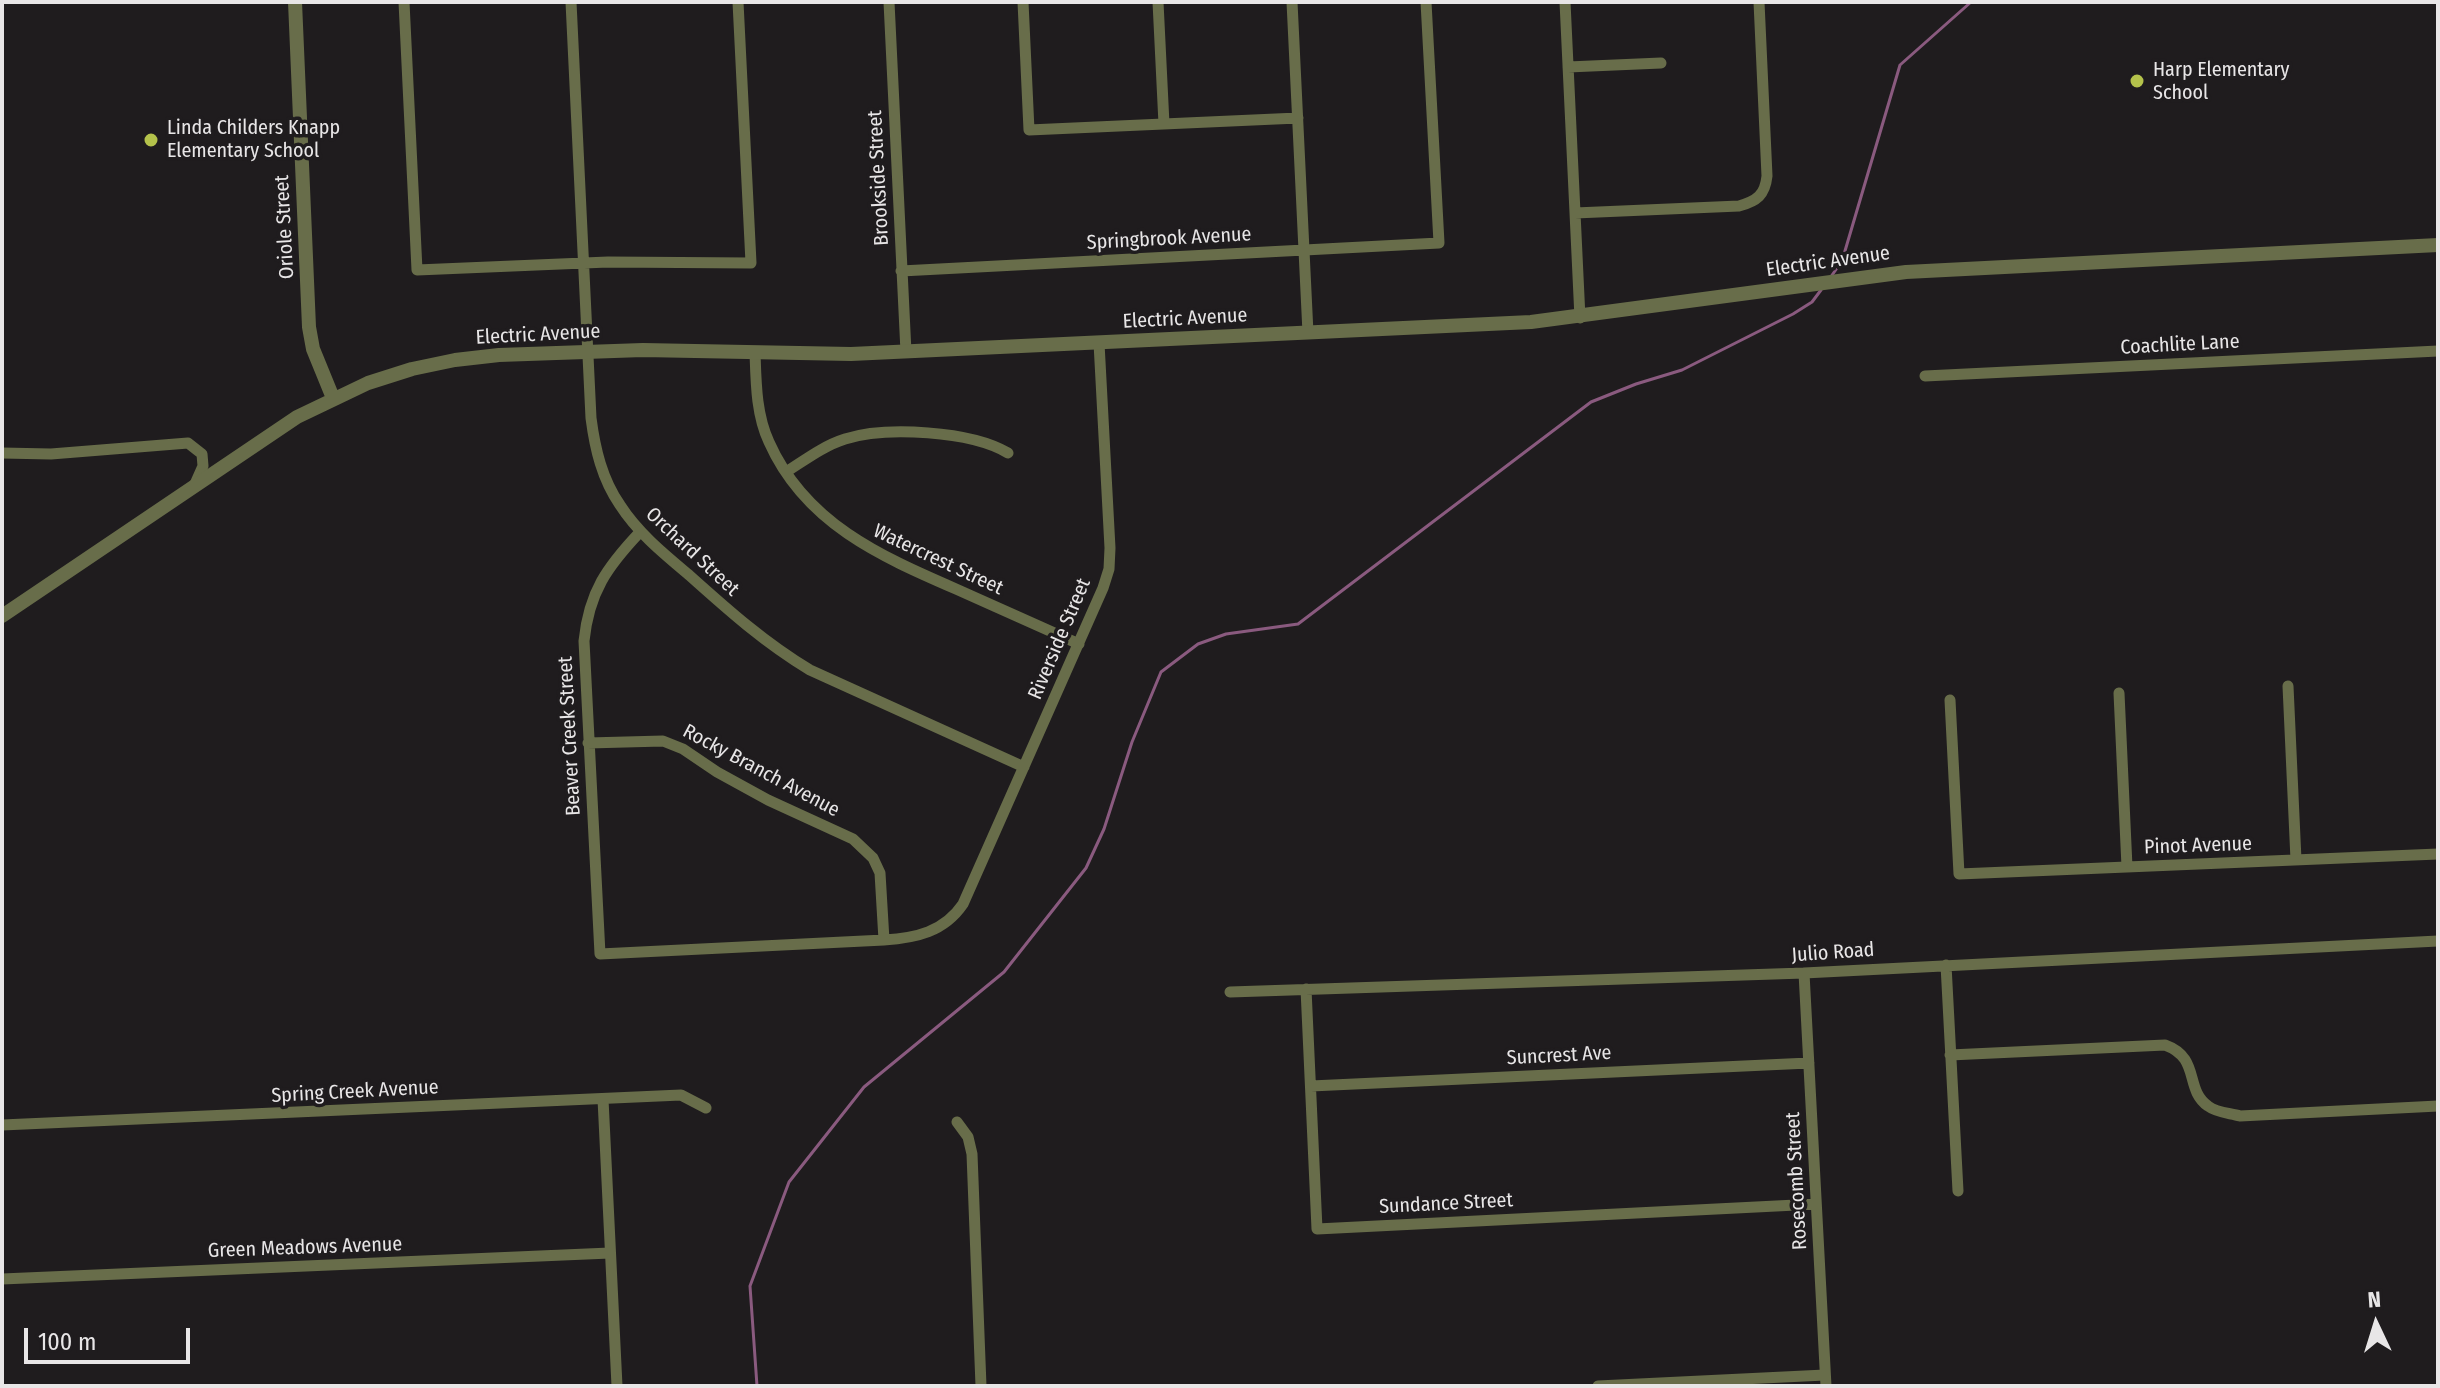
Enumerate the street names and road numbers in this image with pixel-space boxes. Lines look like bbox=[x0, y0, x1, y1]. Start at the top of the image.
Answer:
street label: Brookside Street bbox=[863, 110, 895, 246]
street label: Oriole Street bbox=[270, 174, 300, 280]
street label: Springbrook Avenue bbox=[1086, 223, 1252, 255]
street label: Electric Avenue bbox=[1765, 241, 1891, 283]
street label: Electric Avenue bbox=[1122, 304, 1248, 334]
street label: Electric Avenue bbox=[475, 320, 601, 350]
street label: Coachlite Lane bbox=[2120, 330, 2240, 360]
street label: Orchard Street bbox=[640, 503, 744, 601]
street label: Watercrest Street bbox=[869, 519, 1007, 601]
street label: Riverside Street bbox=[1024, 575, 1096, 703]
street label: Beaver Creek Street bbox=[554, 656, 586, 816]
street label: Rocky Branch Avenue bbox=[678, 720, 844, 822]
street label: Pinot Avenue bbox=[2144, 832, 2252, 860]
street label: Julio Road bbox=[1791, 938, 1875, 968]
street label: Suncrest Ave bbox=[1506, 1041, 1612, 1071]
street label: Spring Creek Avenue bbox=[271, 1076, 439, 1108]
street label: Rosecomb Street bbox=[1781, 1111, 1813, 1251]
street label: Sundance Street bbox=[1379, 1189, 1513, 1219]
street label: Green Meadows Avenue bbox=[208, 1233, 402, 1263]

